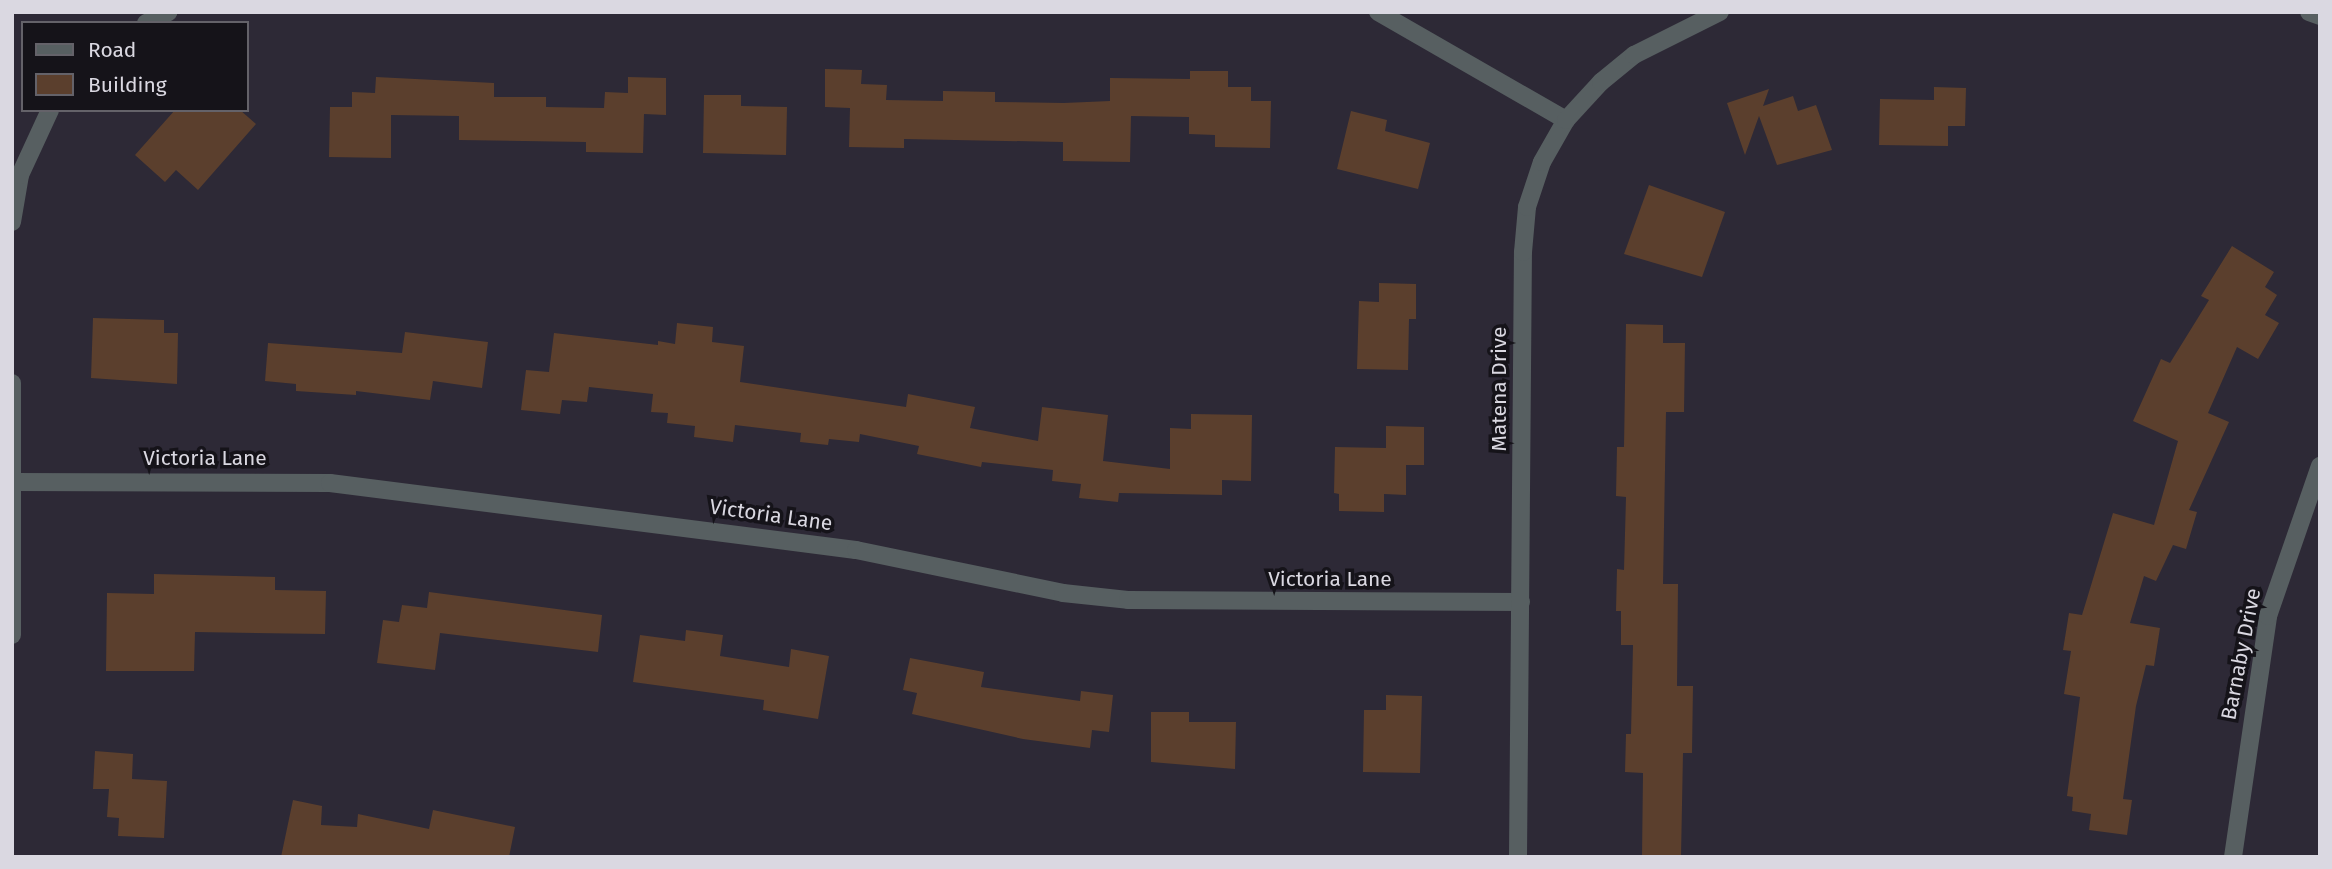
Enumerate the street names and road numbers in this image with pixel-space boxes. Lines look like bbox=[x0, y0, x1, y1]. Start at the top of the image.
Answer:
street label: Matena Drive bbox=[1486, 326, 1512, 452]
street label: Victoria Lane bbox=[143, 445, 267, 471]
street label: Victoria Lane bbox=[708, 494, 834, 536]
street label: Victoria Lane bbox=[1268, 566, 1392, 592]
street label: Barnaby Drive bbox=[2216, 586, 2266, 722]

